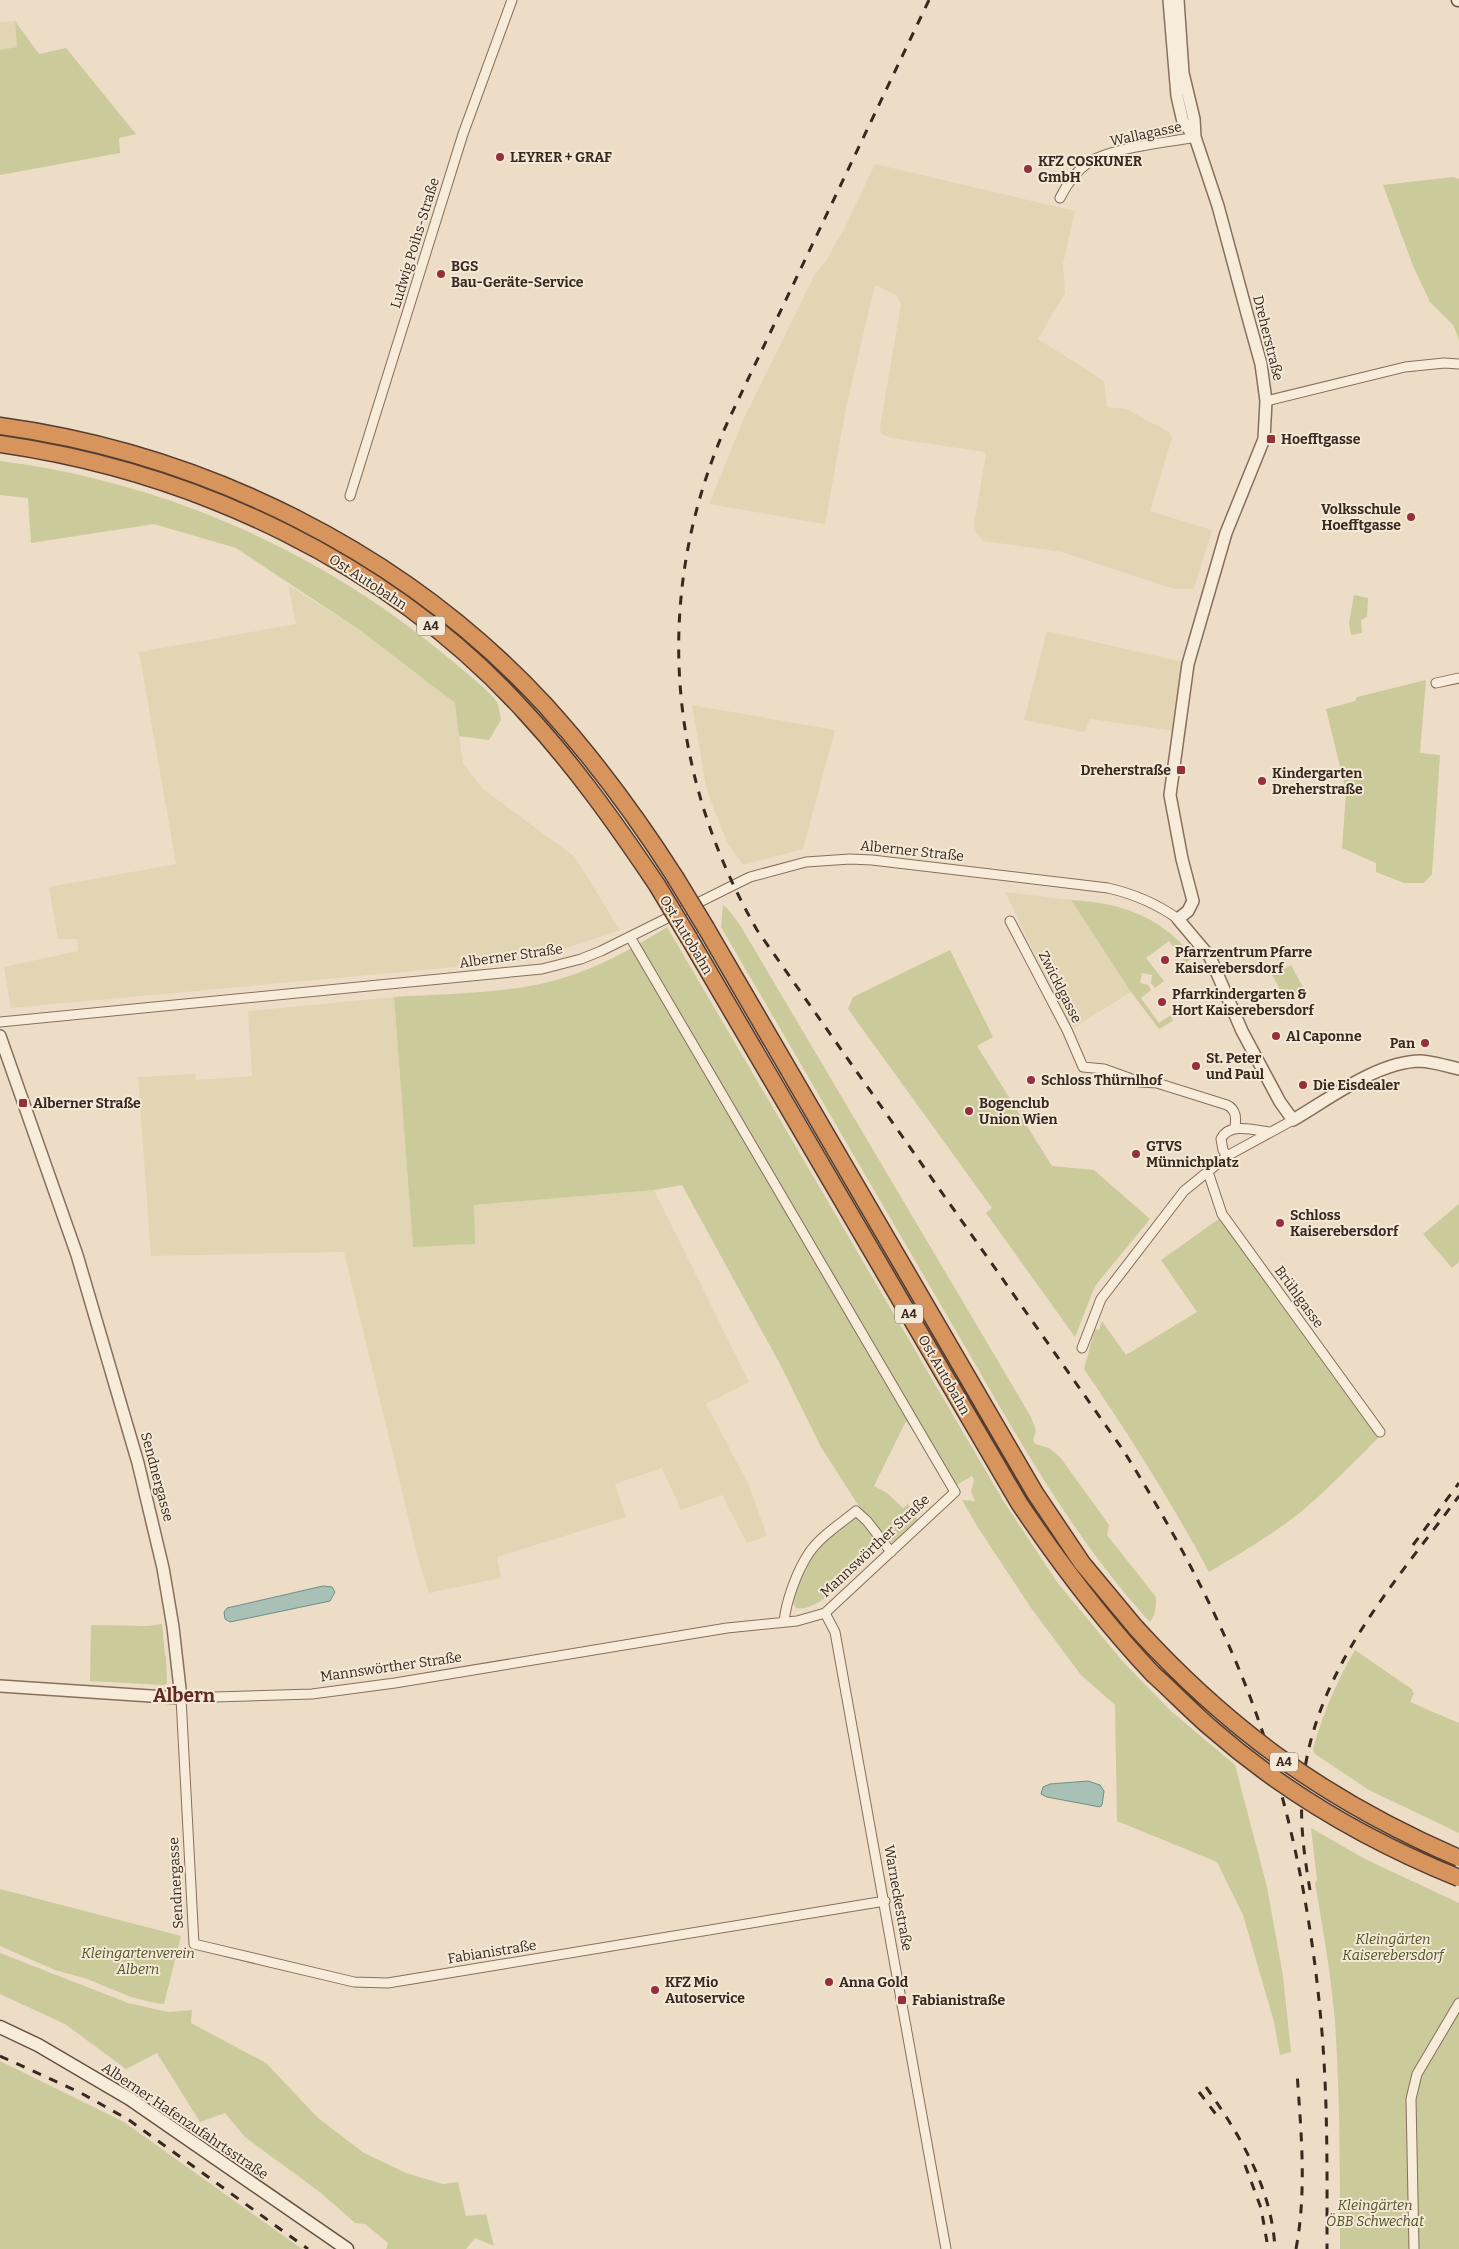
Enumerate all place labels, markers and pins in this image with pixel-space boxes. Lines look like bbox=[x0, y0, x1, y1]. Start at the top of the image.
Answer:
place label: LEYRER + GRAF bbox=[510, 149, 612, 166]
marker: LEYRER + GRAF bbox=[494, 151, 506, 163]
place label: KFZ COSKUNER GmbH bbox=[1038, 153, 1143, 186]
marker: KFZ COSKUNER GmbH bbox=[1022, 163, 1034, 175]
place label: BGS Bau-Geräte-Service bbox=[451, 258, 584, 291]
marker: BGS Bau-Geräte-Service bbox=[435, 268, 447, 280]
place label: Hoefftgasse bbox=[1281, 431, 1361, 448]
marker: Hoefftgasse bbox=[1265, 433, 1277, 445]
place label: Volksschule Hoefftgasse bbox=[1321, 501, 1401, 534]
marker: Volksschule Hoefftgasse bbox=[1405, 511, 1417, 523]
place label: Dreherstraße bbox=[1080, 762, 1171, 779]
marker: Dreherstraße bbox=[1175, 764, 1187, 776]
place label: Kindergarten Dreherstraße bbox=[1272, 765, 1363, 798]
marker: Kindergarten Dreherstraße bbox=[1256, 775, 1268, 787]
place label: Pfarrzentrum Pfarre Kaiserebersdorf bbox=[1175, 944, 1312, 977]
marker: Pfarrzentrum Pfarre Kaiserebersdorf bbox=[1159, 954, 1171, 966]
place label: Pfarrkindergarten & Hort Kaiserebersdorf bbox=[1172, 986, 1314, 1019]
marker: Pfarrkindergarten & Hort Kaiserebersdorf bbox=[1156, 996, 1168, 1008]
place label: Al Caponne bbox=[1286, 1028, 1362, 1045]
marker: Al Caponne bbox=[1270, 1030, 1282, 1042]
place label: Pan bbox=[1390, 1035, 1415, 1052]
marker: Pan bbox=[1419, 1037, 1431, 1049]
place label: St. Peter und Paul bbox=[1206, 1050, 1265, 1083]
marker: St. Peter und Paul bbox=[1190, 1060, 1202, 1072]
place label: Schloss Thürnlhof bbox=[1041, 1072, 1163, 1089]
marker: Schloss Thürnlhof bbox=[1025, 1074, 1037, 1086]
place label: Die Eisdealer bbox=[1313, 1077, 1400, 1094]
marker: Die Eisdealer bbox=[1297, 1079, 1309, 1091]
place label: Alberner Straße bbox=[33, 1095, 141, 1112]
place label: Bogenclub Union Wien bbox=[979, 1095, 1057, 1128]
marker: Alberner Straße bbox=[17, 1097, 29, 1109]
marker: Bogenclub Union Wien bbox=[963, 1105, 975, 1117]
place label: GTVS Münnichplatz bbox=[1146, 1138, 1239, 1171]
marker: GTVS Münnichplatz bbox=[1130, 1148, 1142, 1160]
place label: Schloss Kaiserebersdorf bbox=[1290, 1207, 1399, 1240]
marker: Schloss Kaiserebersdorf bbox=[1274, 1217, 1286, 1229]
place label: KFZ Mio Autoservice bbox=[665, 1974, 745, 2007]
place label: Anna Gold bbox=[839, 1974, 909, 1991]
marker: Anna Gold bbox=[823, 1976, 835, 1988]
marker: KFZ Mio Autoservice bbox=[649, 1984, 661, 1996]
place label: Fabianistraße bbox=[912, 1992, 1005, 2009]
marker: Fabianistraße bbox=[896, 1994, 908, 2006]

